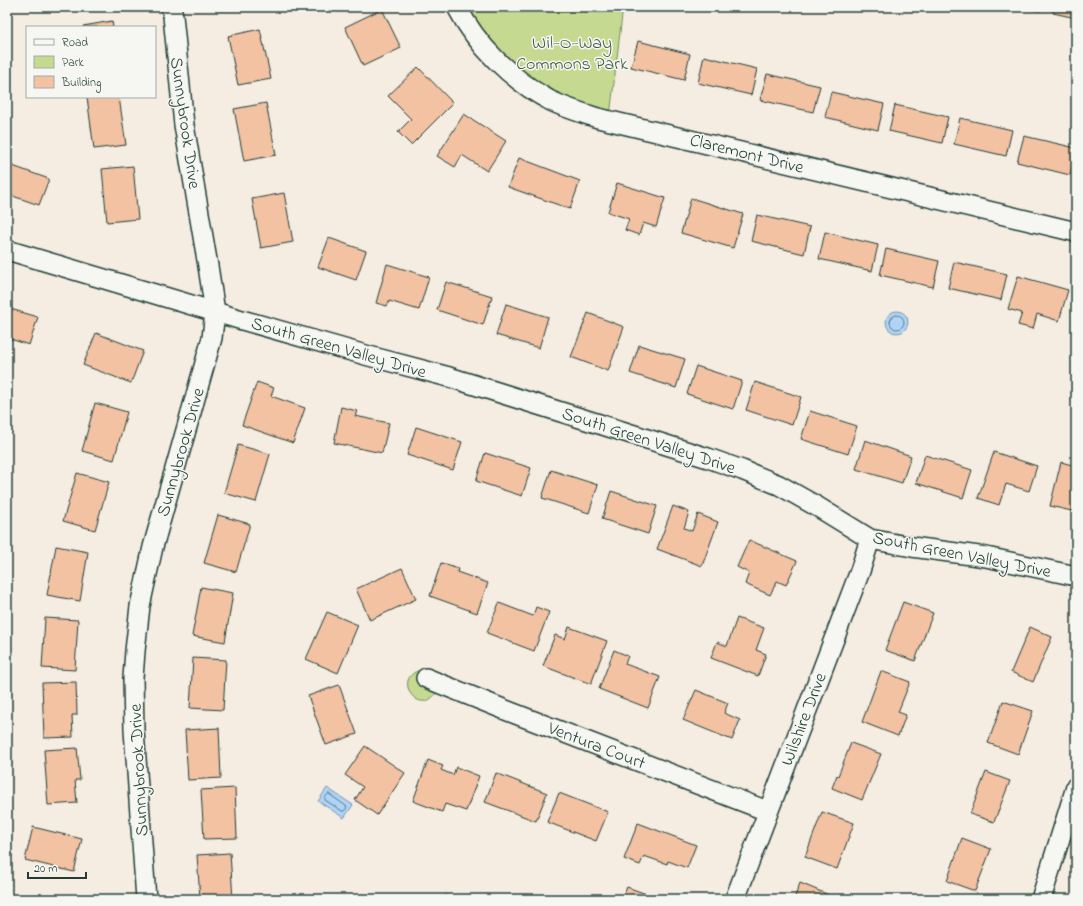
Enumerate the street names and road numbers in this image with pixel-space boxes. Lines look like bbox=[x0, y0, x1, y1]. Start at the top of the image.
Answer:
street label: Sunnybrook Drive bbox=[162, 56, 206, 192]
street label: Claremont Drive bbox=[687, 128, 807, 182]
street label: South Green Valley Drive bbox=[248, 311, 430, 387]
street label: Sunnybrook Drive bbox=[151, 384, 213, 520]
street label: South Green Valley Drive bbox=[558, 402, 739, 483]
street label: South Green Valley Drive bbox=[870, 526, 1054, 586]
street label: Wilshire Drive bbox=[775, 669, 835, 770]
street label: Sunnybrook Drive bbox=[123, 702, 156, 837]
street label: Ventura Court bbox=[543, 716, 649, 777]

